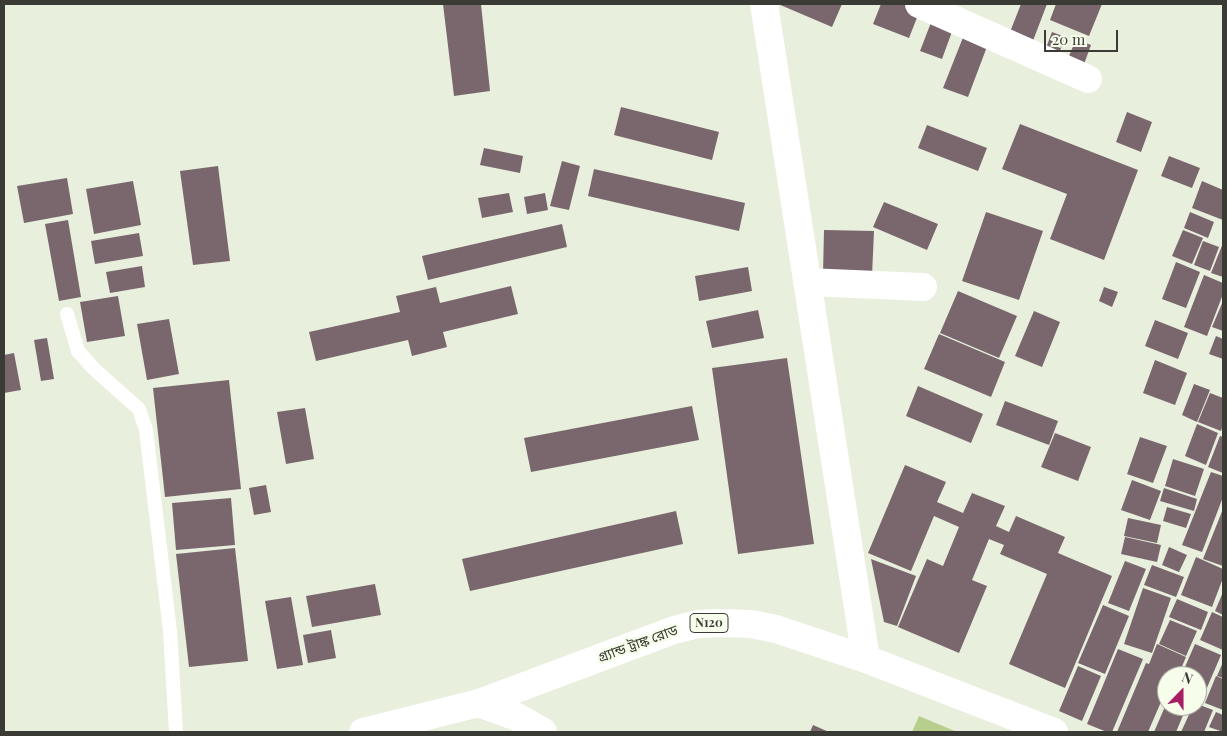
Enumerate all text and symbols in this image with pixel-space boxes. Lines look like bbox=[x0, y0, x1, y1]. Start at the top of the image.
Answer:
scale bar bbox=[1047, 20, 1121, 52]
text: 20 m bbox=[1052, 29, 1085, 49]
road number: N120 bbox=[690, 614, 728, 632]
street label: গ্র্যান্ড ট্রাঙ্ক রোড bbox=[596, 622, 680, 666]
north arrow bbox=[1157, 666, 1207, 716]
text: N bbox=[1179, 667, 1196, 688]

